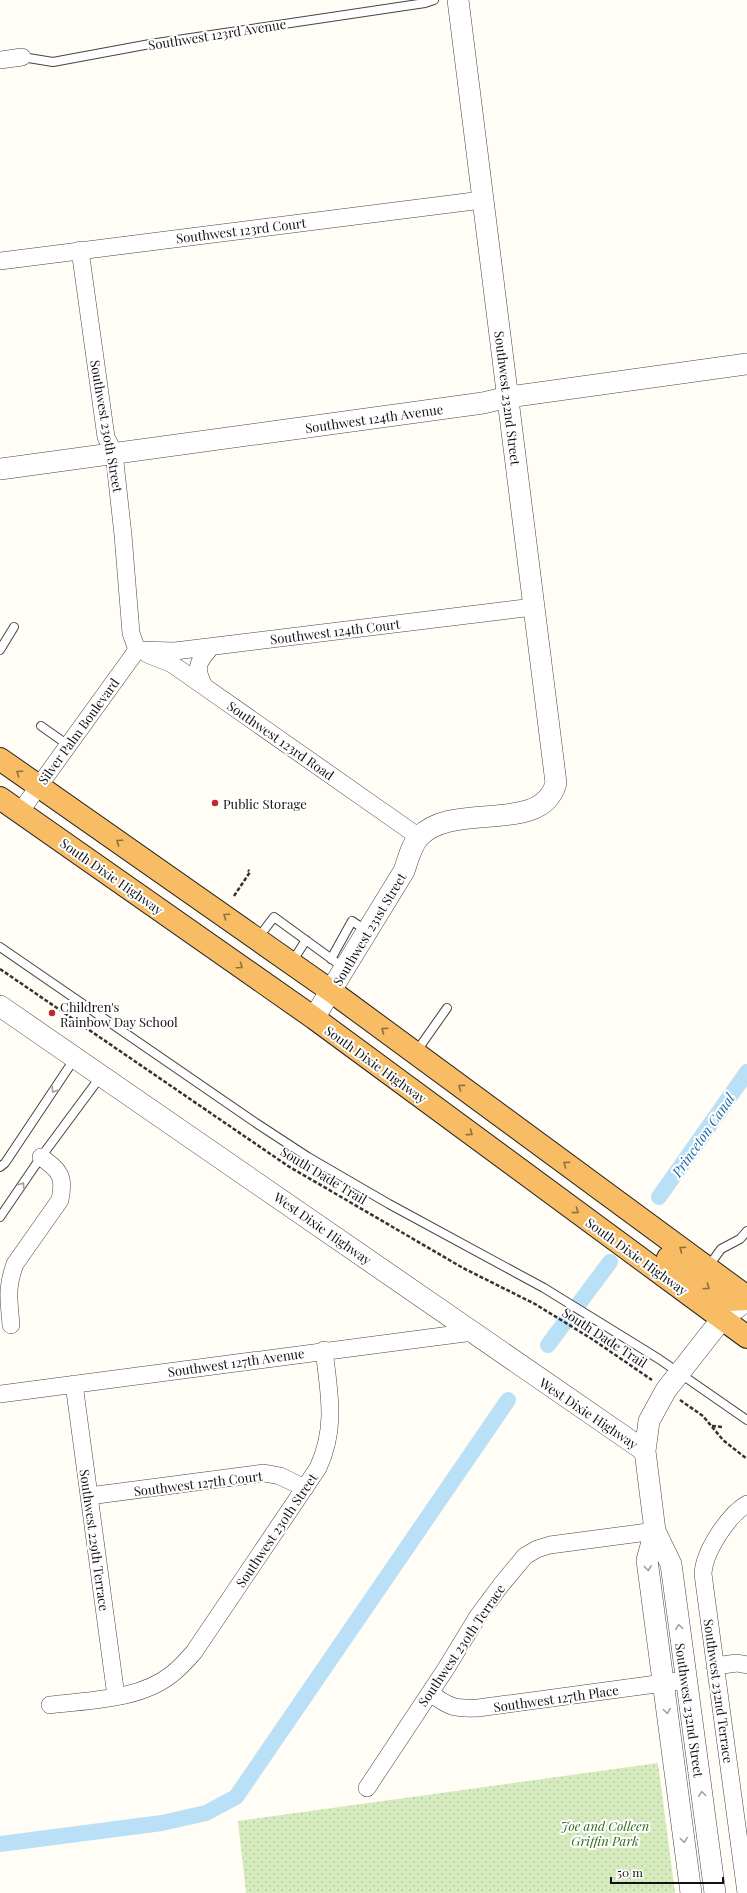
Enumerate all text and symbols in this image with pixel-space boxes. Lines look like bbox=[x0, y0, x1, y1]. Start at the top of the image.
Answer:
street label: Southwest 123rd Avenue bbox=[147, 15, 288, 53]
street label: Southwest 123rd Court bbox=[175, 214, 307, 246]
street label: Southwest 232nd Street bbox=[491, 330, 525, 467]
street label: Southwest 230th Street bbox=[87, 359, 127, 494]
street label: Southwest 124th Avenue bbox=[304, 400, 444, 436]
street label: Southwest 124th Court bbox=[269, 615, 401, 647]
street label: Silver Palm Boulevard bbox=[34, 674, 123, 788]
street label: Southwest 123rd Road bbox=[224, 697, 338, 783]
one-way arrow bbox=[16, 770, 23, 778]
place label: Public Storage bbox=[223, 795, 307, 812]
marker: Public Storage bbox=[210, 798, 220, 808]
street label: South Dixie Highway bbox=[57, 834, 167, 918]
one-way arrow bbox=[116, 839, 123, 847]
street label: Southwest 231st Street bbox=[329, 869, 410, 989]
one-way arrow bbox=[223, 913, 230, 921]
one-way arrow bbox=[235, 961, 242, 968]
place label: Children's Rainbow Day School bbox=[60, 998, 178, 1030]
marker: Children's Rainbow Day School bbox=[47, 1008, 57, 1018]
street label: South Dixie Highway bbox=[322, 1021, 431, 1107]
one-way arrow bbox=[382, 1028, 389, 1035]
one-way arrow bbox=[459, 1085, 466, 1092]
one-way arrow bbox=[51, 1086, 59, 1093]
water label: Princeton Canal bbox=[667, 1089, 739, 1181]
one-way arrow bbox=[465, 1128, 472, 1135]
street label: South Dade Trail bbox=[278, 1143, 371, 1208]
one-way arrow bbox=[563, 1162, 570, 1169]
one-way arrow bbox=[17, 1182, 25, 1189]
street label: West Dixie Highway bbox=[270, 1187, 375, 1268]
one-way arrow bbox=[572, 1206, 579, 1214]
street label: South Dixie Highway bbox=[583, 1213, 692, 1299]
one-way arrow bbox=[679, 1247, 686, 1254]
one-way arrow bbox=[702, 1282, 709, 1289]
street label: South Dade Trail bbox=[559, 1303, 651, 1371]
street label: Southwest 127th Avenue bbox=[166, 1344, 306, 1380]
street label: West Dixie Highway bbox=[536, 1373, 642, 1453]
street label: Southwest 127th Court bbox=[133, 1467, 264, 1499]
street label: Southwest 229th Terrace bbox=[77, 1468, 113, 1612]
street label: Southwest 230th Street bbox=[231, 1469, 321, 1590]
one-way arrow bbox=[643, 1565, 652, 1571]
street label: Southwest 230th Terrace bbox=[414, 1580, 508, 1709]
street label: Southwest 232nd Terrace bbox=[700, 1618, 738, 1765]
one-way arrow bbox=[675, 1624, 684, 1631]
street label: Southwest 232nd Street bbox=[672, 1642, 708, 1779]
street label: Southwest 127th Place bbox=[492, 1681, 620, 1715]
one-way arrow bbox=[662, 1708, 671, 1714]
one-way arrow bbox=[697, 1791, 706, 1797]
park label: Joe and Colleen Griffin Park bbox=[561, 1817, 649, 1849]
one-way arrow bbox=[680, 1837, 689, 1843]
scale bar bbox=[611, 1859, 723, 1885]
text: 50 m bbox=[617, 1864, 643, 1880]

